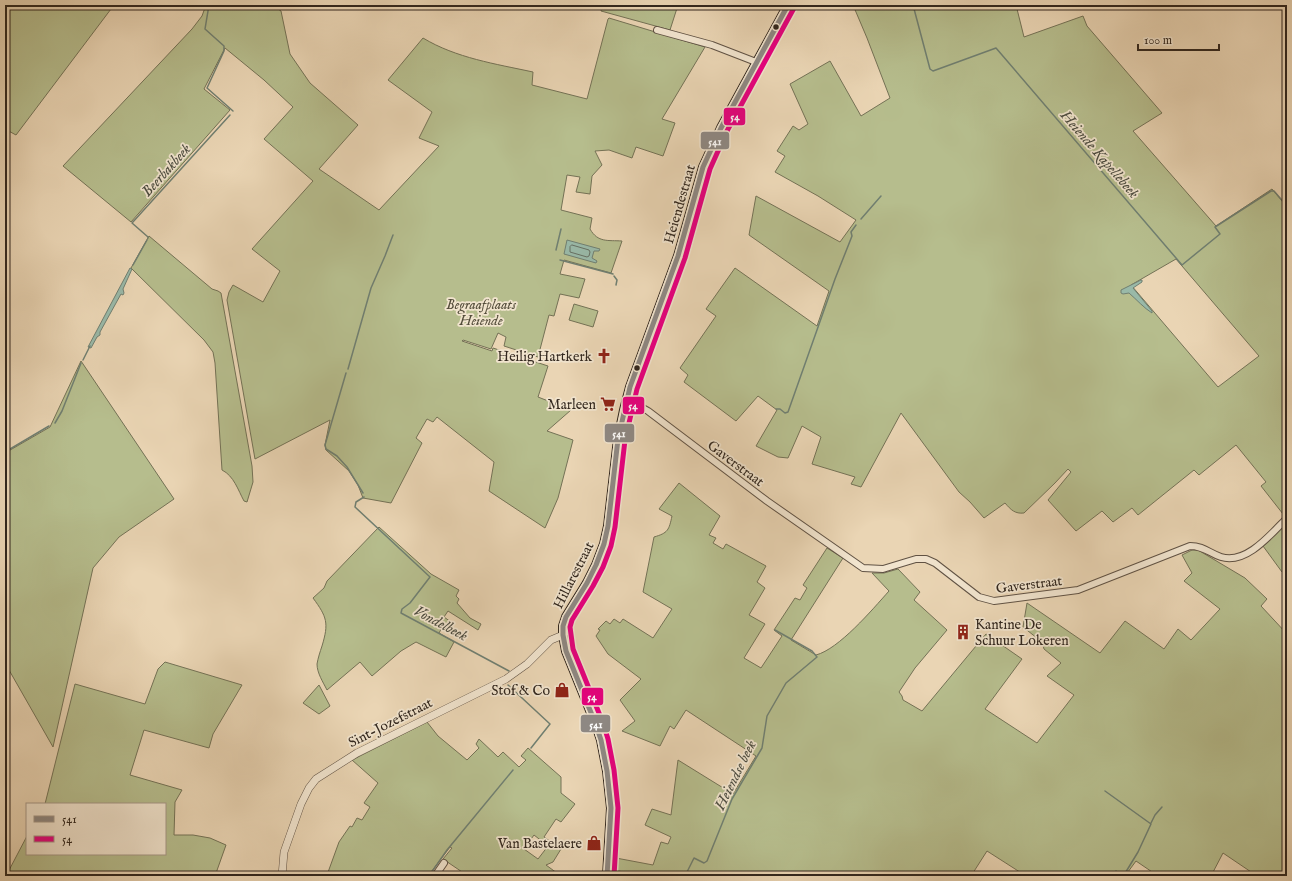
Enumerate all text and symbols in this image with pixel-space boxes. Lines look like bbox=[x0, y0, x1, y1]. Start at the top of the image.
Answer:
unlabelled marker bbox=[771, 22, 781, 32]
scale bar bbox=[1138, 26, 1219, 52]
text: 100 m bbox=[1144, 33, 1172, 48]
water label: Heiende Kapellebeek bbox=[1055, 106, 1143, 202]
line badge: 54 bbox=[723, 107, 746, 126]
text: 54 bbox=[730, 110, 740, 124]
line badge: 541 bbox=[700, 131, 730, 150]
text: 541 bbox=[708, 135, 722, 149]
water label: Beerbakbeek bbox=[138, 140, 195, 201]
street label: Heiendestraat bbox=[660, 162, 700, 246]
park label: Begraafplaats Heiende bbox=[446, 296, 517, 330]
church icon: Heilig Hartkerk bbox=[595, 347, 613, 365]
place label: Heilig Hartkerk bbox=[497, 348, 592, 366]
unlabelled marker bbox=[632, 363, 642, 373]
supermarket icon: Marleen bbox=[599, 395, 617, 413]
place label: Marleen bbox=[548, 396, 597, 414]
line badge: 54 bbox=[622, 396, 645, 415]
text: 54 bbox=[628, 399, 638, 413]
line badge: 541 bbox=[604, 423, 635, 443]
text: 541 bbox=[612, 427, 626, 441]
street label: Gaverstraat bbox=[703, 437, 768, 491]
street label: Hillarestraat bbox=[549, 539, 599, 612]
street label: Gaverstraat bbox=[995, 572, 1063, 598]
water label: Vondelbeek bbox=[411, 601, 471, 645]
place label: Kantine De Schuur Lokeren bbox=[975, 616, 1069, 650]
building icon: Kantine De Schuur Lokeren bbox=[954, 623, 972, 641]
shop icon: Stof & Co bbox=[553, 681, 571, 699]
place label: Stof & Co bbox=[491, 682, 550, 700]
line badge: 54 bbox=[581, 687, 604, 706]
text: 54 bbox=[587, 690, 597, 704]
street label: Sint-Jozefstraat bbox=[345, 694, 436, 752]
line badge: 541 bbox=[580, 714, 611, 733]
text: 541 bbox=[589, 718, 603, 732]
water label: Heiendse beek bbox=[710, 737, 761, 814]
legend bbox=[26, 803, 166, 855]
text: 541 bbox=[62, 812, 77, 827]
text: 54 bbox=[62, 832, 72, 847]
shop icon: Van Bastelaere bbox=[585, 834, 603, 852]
place label: Van Bastelaere bbox=[497, 835, 583, 853]

